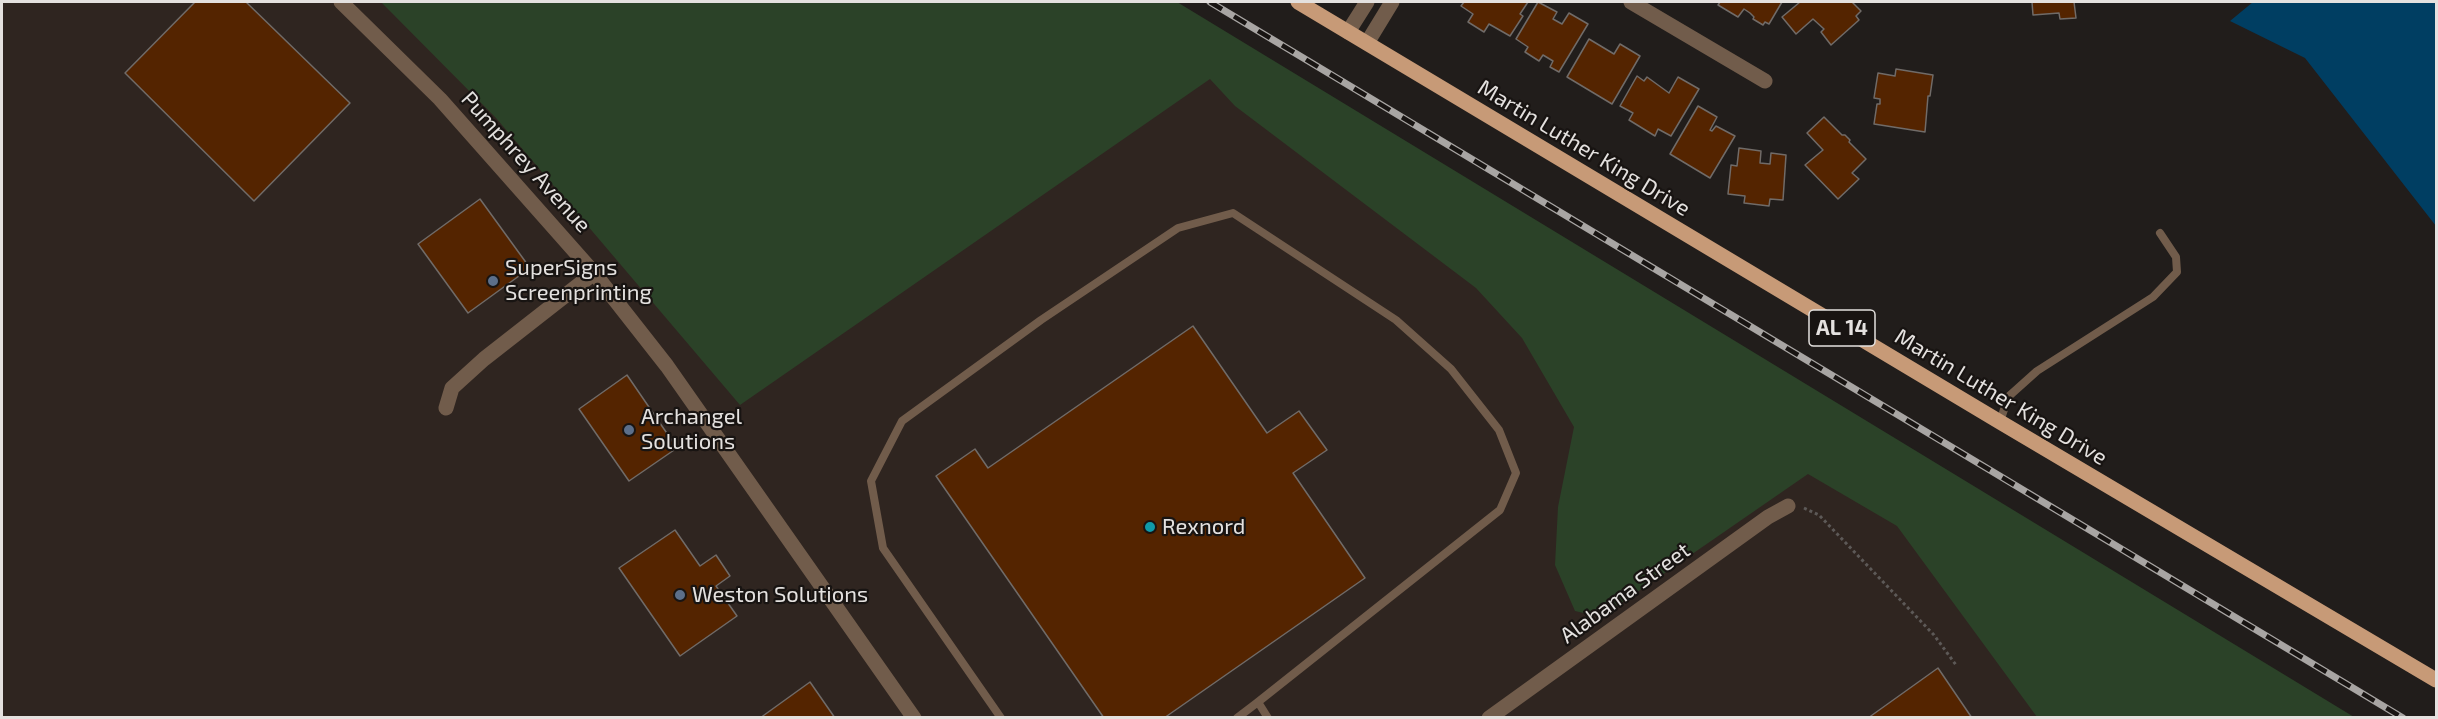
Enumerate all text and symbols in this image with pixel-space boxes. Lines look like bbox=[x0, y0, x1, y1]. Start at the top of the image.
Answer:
street label: Martin Luther King Drive bbox=[1473, 74, 1695, 222]
street label: Pumphrey Avenue bbox=[456, 86, 596, 238]
place label: SuperSigns Screenprinting bbox=[505, 255, 652, 306]
marker: SuperSigns Screenprinting bbox=[486, 274, 500, 288]
road number: AL 14 bbox=[1809, 310, 1875, 346]
street label: Martin Luther King Drive bbox=[1890, 323, 2112, 471]
place label: Archangel Solutions bbox=[641, 404, 742, 456]
marker: Archangel Solutions bbox=[622, 423, 636, 437]
place label: Rexnord bbox=[1162, 514, 1245, 540]
marker: Rexnord bbox=[1143, 520, 1157, 534]
street label: Alabama Street bbox=[1555, 537, 1695, 649]
place label: Weston Solutions bbox=[692, 582, 868, 608]
marker: Weston Solutions bbox=[673, 588, 687, 602]

